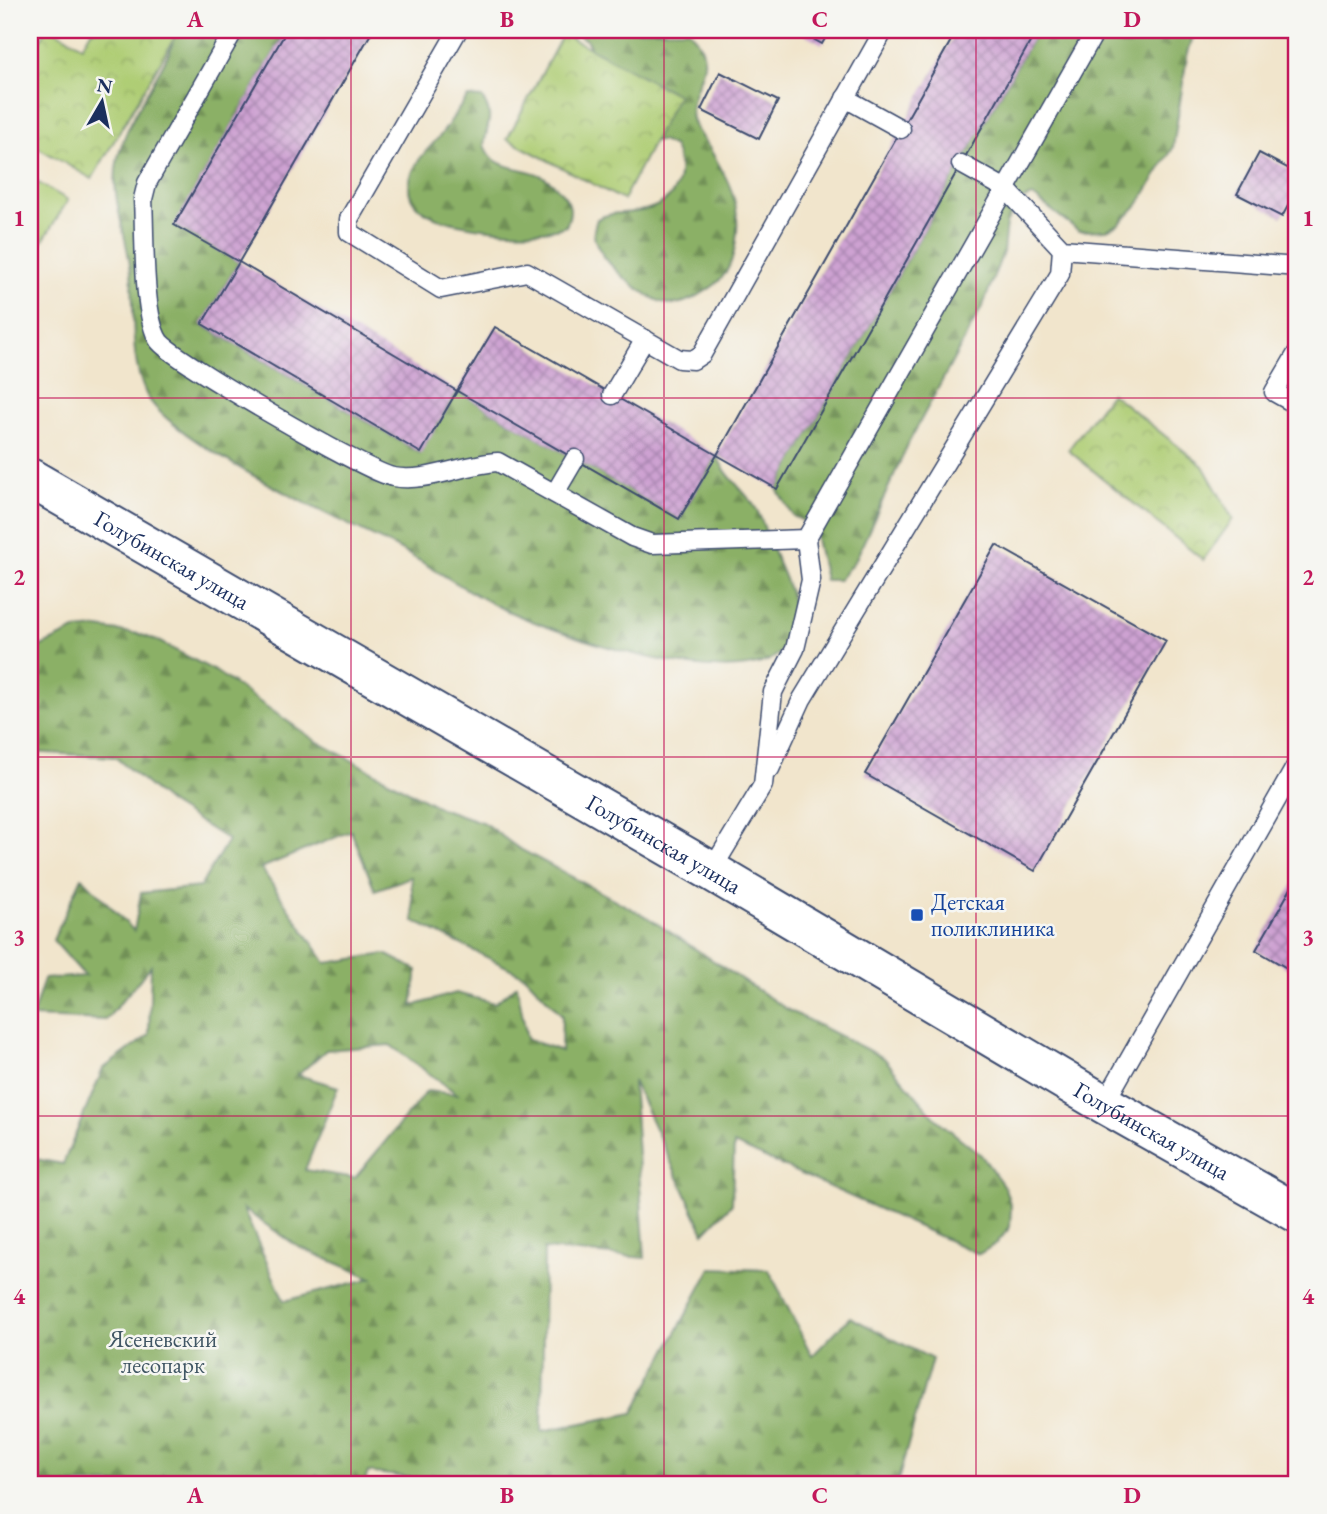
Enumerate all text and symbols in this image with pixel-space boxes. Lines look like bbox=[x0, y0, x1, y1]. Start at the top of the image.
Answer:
text: A bbox=[186, 4, 204, 34]
text: B bbox=[500, 4, 514, 34]
text: C bbox=[812, 4, 828, 34]
text: D bbox=[1123, 4, 1141, 34]
north arrow bbox=[66, 66, 136, 136]
text: N bbox=[95, 72, 115, 99]
text: 1 bbox=[13, 203, 25, 233]
text: 1 bbox=[1302, 203, 1314, 233]
street label: Голубинская улица bbox=[89, 503, 256, 617]
text: 2 bbox=[13, 562, 25, 592]
text: 2 bbox=[1302, 562, 1314, 592]
street label: Голубинская улица bbox=[581, 787, 748, 901]
place label: Детская поликлиника bbox=[931, 887, 1056, 943]
marker: Детская поликлиника bbox=[909, 907, 925, 923]
text: 3 bbox=[13, 922, 25, 952]
text: 3 bbox=[1302, 922, 1314, 952]
street label: Голубинская улица bbox=[1069, 1075, 1236, 1187]
text: 4 bbox=[13, 1281, 26, 1311]
text: 4 bbox=[1302, 1281, 1315, 1311]
park label: Ясеневский лесопарк bbox=[108, 1324, 217, 1380]
text: A bbox=[186, 1480, 204, 1510]
text: B bbox=[500, 1480, 514, 1510]
text: C bbox=[812, 1480, 828, 1510]
text: D bbox=[1123, 1480, 1141, 1510]

